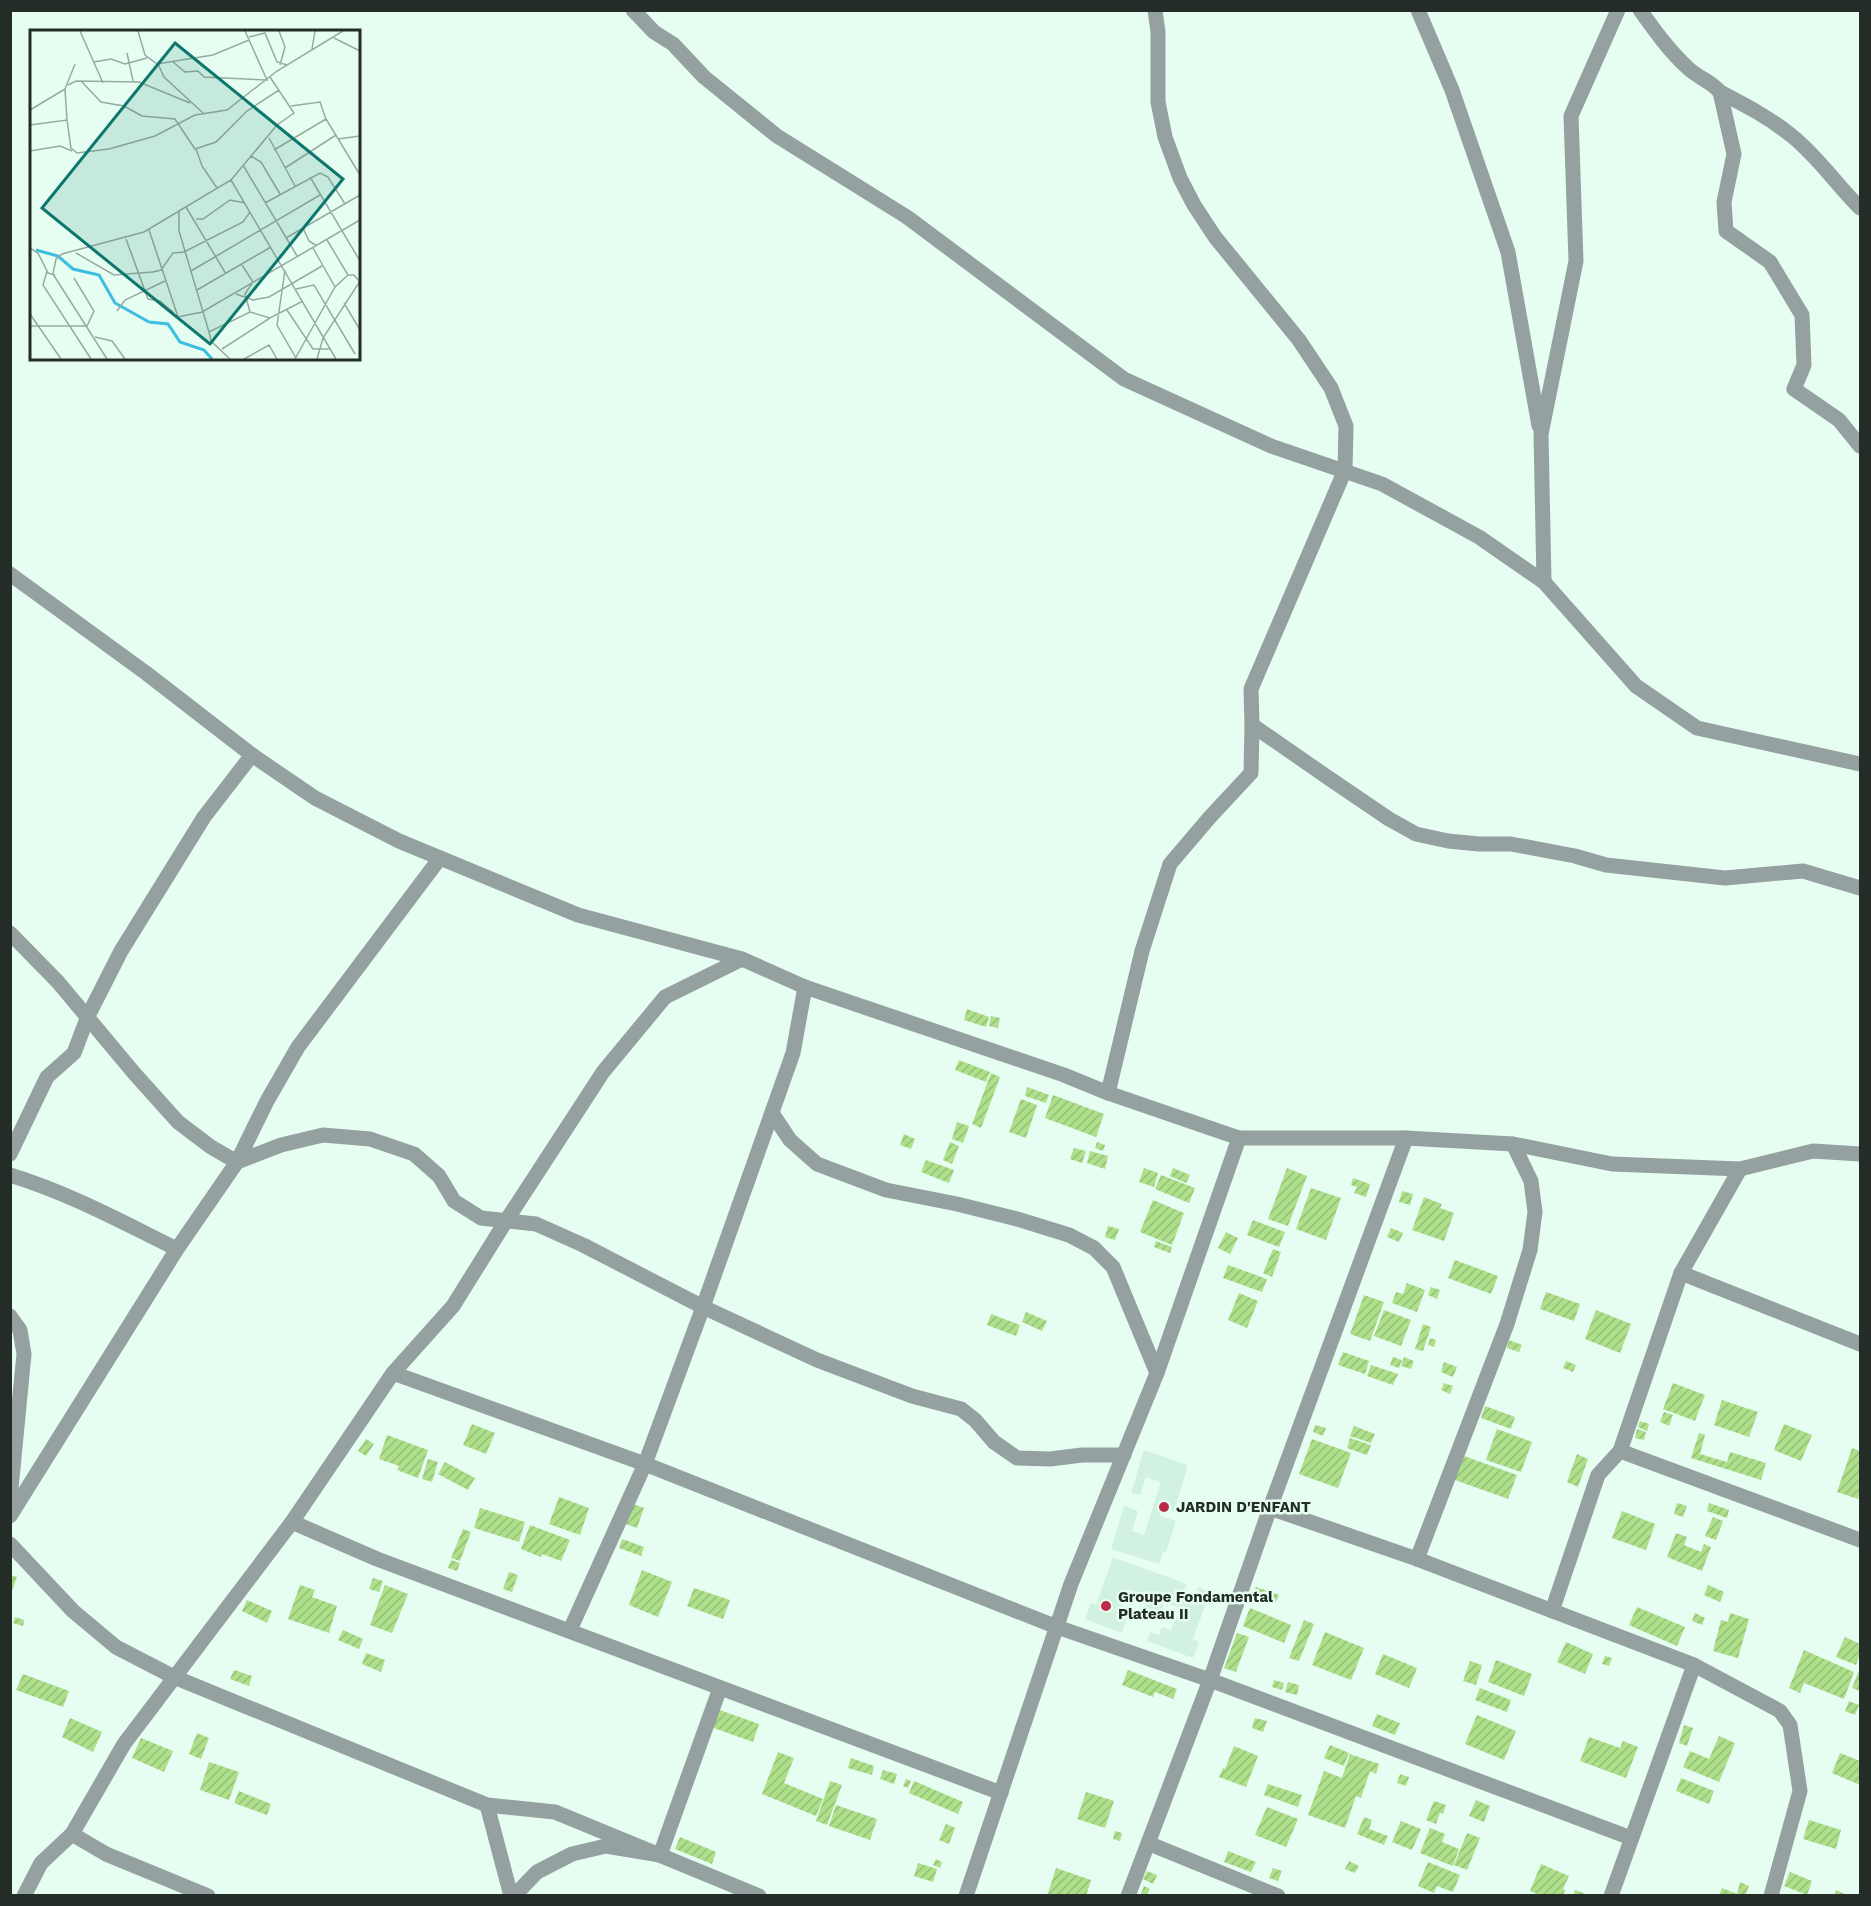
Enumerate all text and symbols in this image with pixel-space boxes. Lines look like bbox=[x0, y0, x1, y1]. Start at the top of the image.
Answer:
inset map bbox=[30, 30, 360, 360]
place label: JARDIN D'ENFANT bbox=[1176, 1498, 1311, 1516]
marker: JARDIN D'ENFANT bbox=[1157, 1500, 1171, 1514]
place label: Groupe Fondamental Plateau II bbox=[1118, 1588, 1273, 1623]
marker: Groupe Fondamental Plateau II bbox=[1099, 1599, 1113, 1613]

